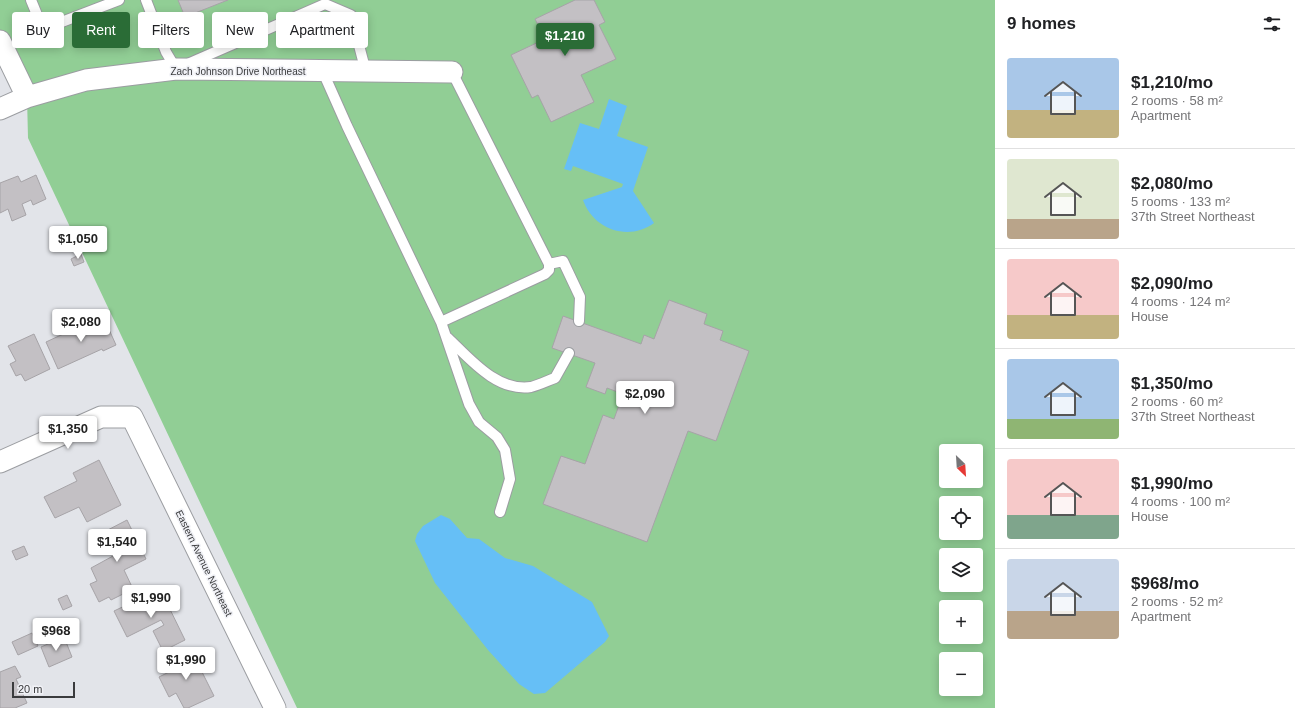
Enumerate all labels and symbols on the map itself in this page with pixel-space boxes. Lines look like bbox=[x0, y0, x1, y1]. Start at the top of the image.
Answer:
pin: $1,210 bbox=[532, 23, 598, 57]
street label: Zach Johnson Drive Northeast bbox=[170, 66, 306, 77]
pin: $1,050 bbox=[45, 226, 111, 260]
pin: $2,080 bbox=[48, 309, 114, 343]
pin: $2,090 bbox=[612, 381, 678, 415]
pin: $1,350 bbox=[35, 416, 101, 450]
north arrow bbox=[939, 444, 983, 488]
street label: Eastern Avenue Northeast bbox=[174, 508, 235, 618]
pin: $1,540 bbox=[84, 529, 150, 563]
pin: $1,990 bbox=[118, 585, 184, 619]
pin: $968 bbox=[32, 618, 80, 652]
pin: $1,990 bbox=[153, 647, 219, 681]
scale bar bbox=[12, 680, 75, 699]

